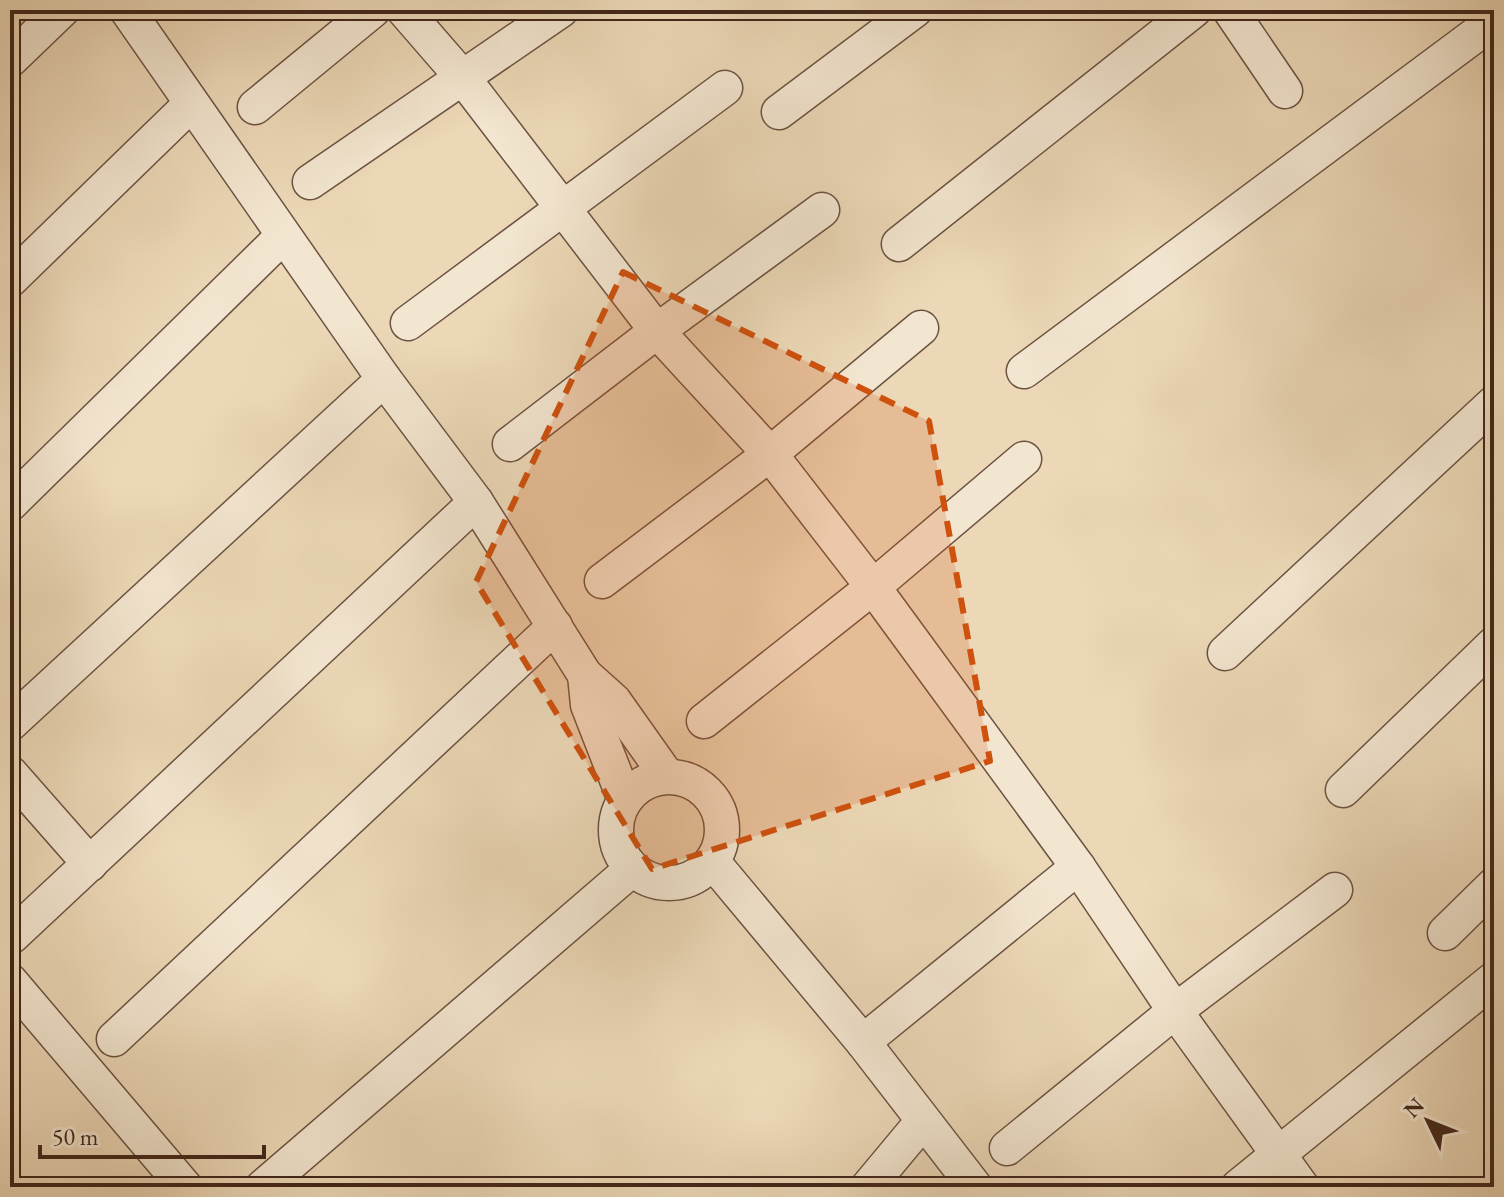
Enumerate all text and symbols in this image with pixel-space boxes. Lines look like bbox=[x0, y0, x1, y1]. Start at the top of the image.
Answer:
north arrow bbox=[1388, 1081, 1468, 1161]
text: N bbox=[1397, 1091, 1431, 1124]
scale bar bbox=[40, 1109, 264, 1159]
text: 50 m bbox=[52, 1121, 99, 1152]

